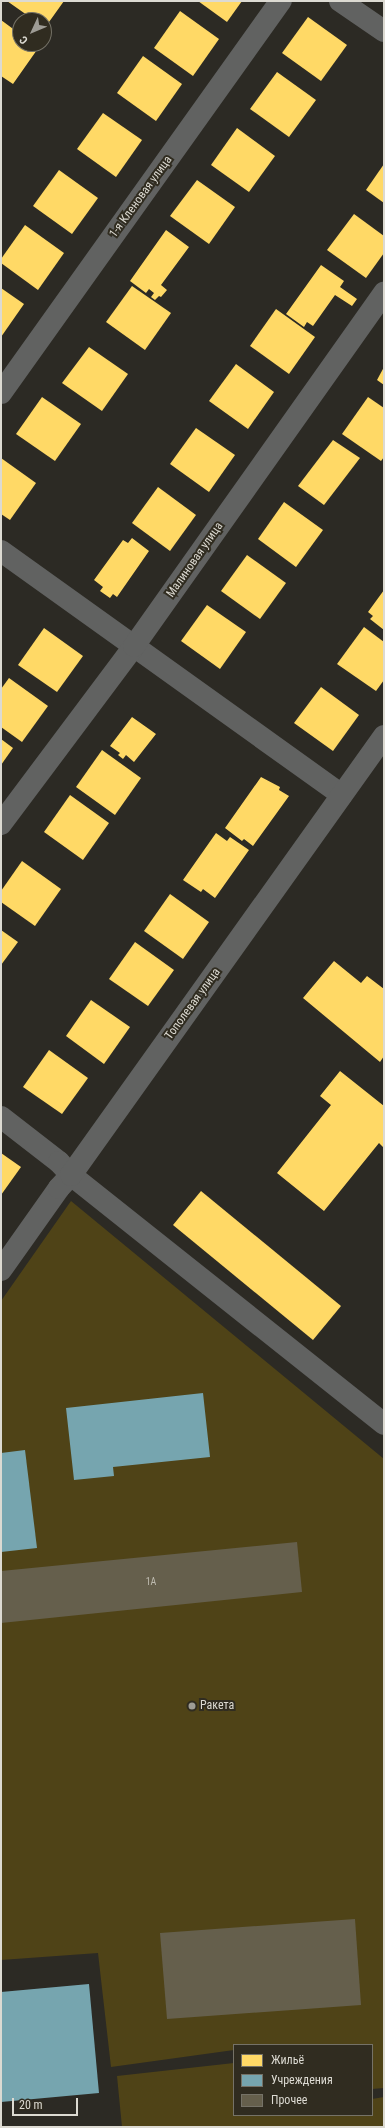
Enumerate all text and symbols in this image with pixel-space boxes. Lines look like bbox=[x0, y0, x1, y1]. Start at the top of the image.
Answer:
north arrow bbox=[12, 12, 52, 52]
text: С bbox=[17, 33, 31, 47]
street label: 1-я Кленовая улица bbox=[107, 153, 175, 241]
street label: Малиновая улица bbox=[164, 520, 226, 600]
street label: Тополевая улица bbox=[162, 965, 224, 1043]
house number: 1А bbox=[146, 1576, 156, 1588]
place label: Ракета bbox=[200, 1699, 234, 1713]
marker: Ракета bbox=[187, 1701, 197, 1711]
legend bbox=[233, 2044, 373, 2116]
text: Жильё bbox=[271, 2053, 304, 2067]
text: Учреждения bbox=[271, 2073, 333, 2087]
scale bar bbox=[14, 2090, 80, 2116]
text: Прочее bbox=[271, 2093, 307, 2107]
text: 20 m bbox=[19, 2098, 43, 2112]

